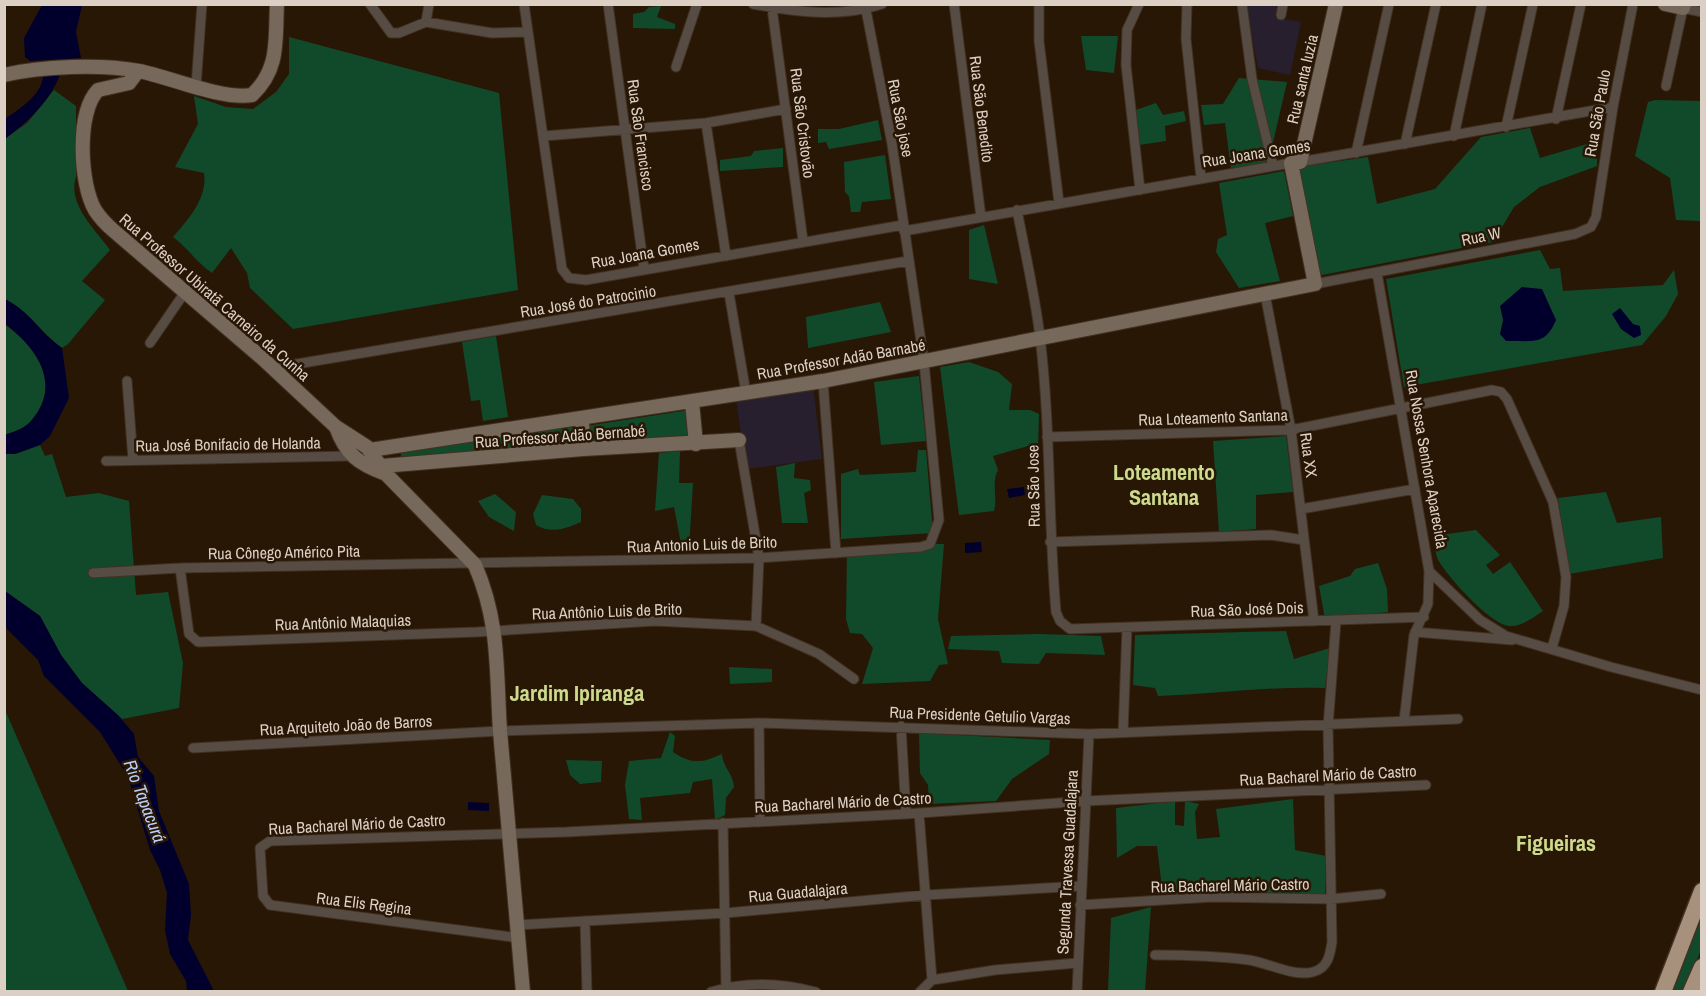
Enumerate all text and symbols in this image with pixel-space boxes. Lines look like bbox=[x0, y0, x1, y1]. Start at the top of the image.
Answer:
street label: Rua santa luzia bbox=[1281, 31, 1323, 126]
street label: Rua São Benedito bbox=[965, 54, 999, 164]
street label: Rua São Cristovão bbox=[785, 67, 821, 179]
street label: Rua São Paulo bbox=[1579, 68, 1615, 158]
street label: Rua São jose bbox=[883, 77, 919, 159]
street label: Rua São Francisco bbox=[622, 78, 660, 192]
street label: Rua Joana Gomes bbox=[1200, 134, 1312, 172]
street label: Rua Professor Ubiratã Carneiro da Cunha bbox=[115, 208, 315, 386]
street label: Rua W bbox=[1459, 221, 1503, 251]
street label: Rua Joana Gomes bbox=[589, 233, 701, 273]
street label: Rua José do Patrocinio bbox=[519, 279, 657, 323]
street label: Rua Professor Adão Barnabé bbox=[755, 333, 927, 385]
street label: Rua Nossa Senhora Aparecida bbox=[1400, 368, 1454, 551]
street label: Rua Loteamento Santana bbox=[1138, 403, 1289, 431]
street label: Rua Professor Adão Bernabé bbox=[474, 419, 646, 453]
street label: Rua José Bonifacio de Holanda bbox=[135, 431, 322, 457]
street label: Rua XX bbox=[1295, 431, 1323, 479]
street label: Rua São Jose bbox=[1021, 445, 1045, 527]
district label: Loteamento Santana bbox=[1113, 457, 1215, 512]
street label: Rua Antonio Luis de Brito bbox=[627, 530, 777, 558]
street label: Rua Cônego Américo Pita bbox=[208, 540, 361, 564]
street label: Rua São José Dois bbox=[1190, 596, 1304, 622]
street label: Rua Antônio Luis de Brito bbox=[532, 597, 682, 625]
street label: Rua Antônio Malaquias bbox=[274, 609, 412, 635]
district label: Jardim Ipiranga bbox=[510, 678, 644, 708]
street label: Rua Presidente Getulio Vargas bbox=[889, 701, 1071, 729]
street label: Rua Arquiteto João de Barros bbox=[259, 709, 433, 741]
water label: Rio Tapacurá bbox=[118, 756, 172, 846]
street label: Rua Bacharel Mário de Castro bbox=[1239, 759, 1417, 791]
street label: Segunda Travessa Guadalajara bbox=[1051, 769, 1083, 955]
street label: Rua Bacharel Mário de Castro bbox=[754, 786, 932, 818]
street label: Rua Bacharel Mário de Castro bbox=[268, 808, 446, 840]
district label: Figueiras bbox=[1516, 828, 1596, 858]
street label: Rua Bacharel Mário Castro bbox=[1150, 873, 1310, 897]
street label: Rua Guadalajara bbox=[748, 877, 849, 907]
street label: Rua Elis Regina bbox=[315, 886, 413, 920]

